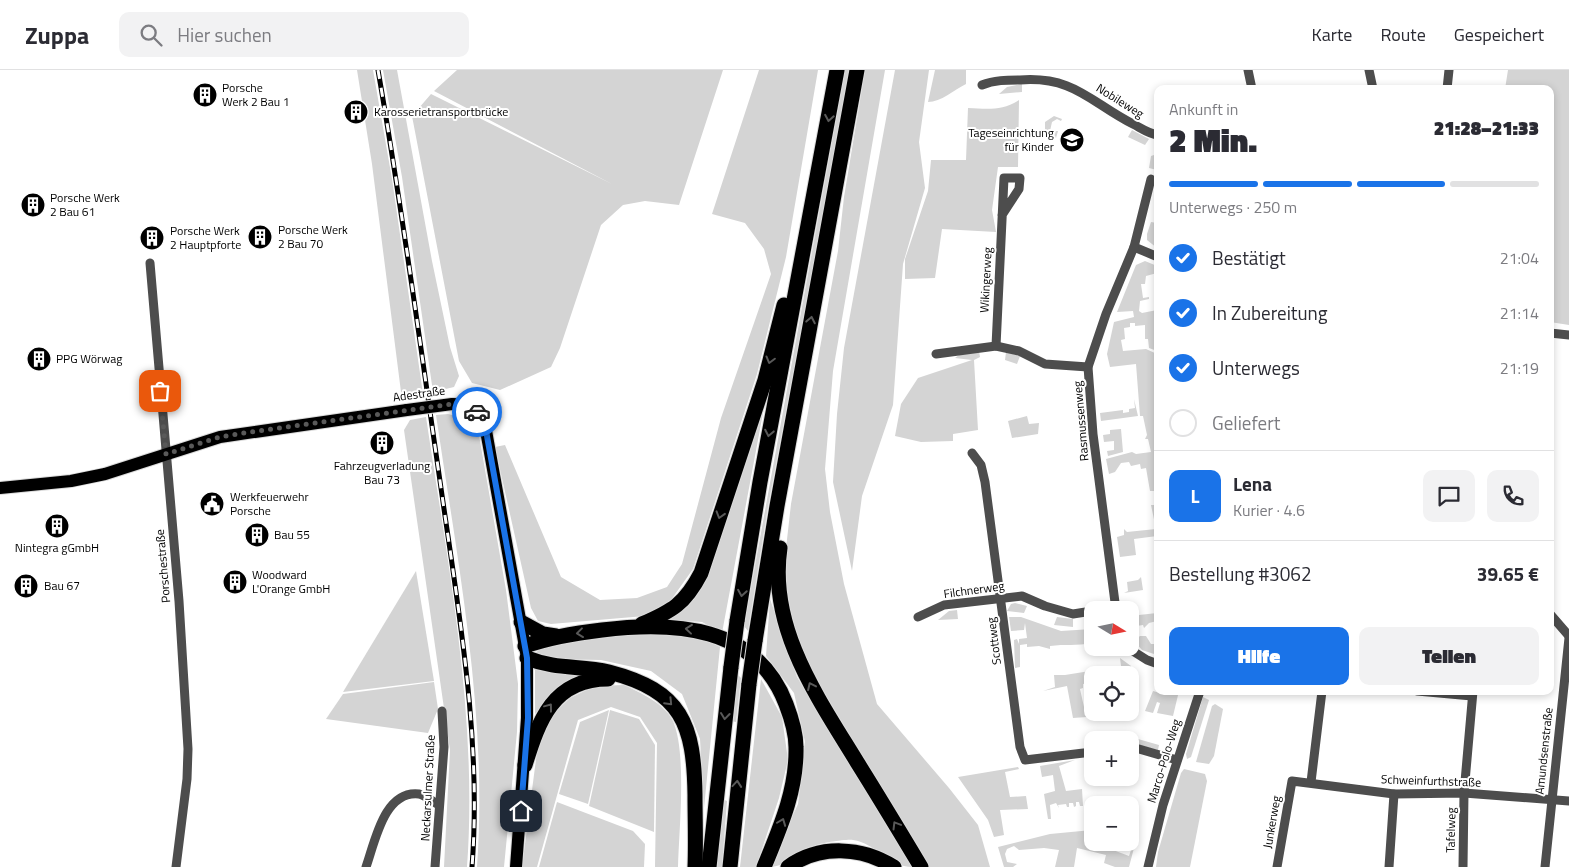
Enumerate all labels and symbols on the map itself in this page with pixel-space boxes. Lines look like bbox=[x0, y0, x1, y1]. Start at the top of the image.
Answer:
place label: Porsche Werk 2 Bau 1 bbox=[222, 78, 290, 111]
street label: Nobileweg bbox=[1093, 78, 1148, 123]
building icon: Porsche Werk 2 Bau 1 bbox=[192, 82, 218, 108]
building icon: Karosserietransportbrücke bbox=[343, 99, 369, 125]
place label: Karosserietransportbrücke bbox=[374, 102, 508, 121]
one-way arrow bbox=[824, 114, 834, 122]
place label: Tageseinrichtung für Kinder bbox=[968, 123, 1054, 156]
school or university icon: Tageseinrichtung für Kinder bbox=[1059, 127, 1085, 153]
place label: Porsche Werk 2 Bau 61 bbox=[50, 188, 120, 221]
building icon: Porsche Werk 2 Bau 61 bbox=[20, 192, 46, 218]
place label: Porsche Werk 2 Bau 70 bbox=[278, 220, 348, 253]
place label: Porsche Werk 2 Hauptpforte bbox=[170, 221, 241, 254]
building icon: Porsche Werk 2 Bau 70 bbox=[247, 224, 273, 250]
building icon: Porsche Werk 2 Hauptpforte bbox=[139, 225, 165, 251]
street label: Wikingerweg bbox=[974, 247, 997, 313]
one-way arrow bbox=[806, 316, 816, 325]
building icon: PPG Wörwag bbox=[26, 346, 52, 372]
place label: PPG Wörwag bbox=[56, 349, 122, 368]
one-way arrow bbox=[765, 356, 776, 365]
pin bbox=[139, 370, 181, 412]
street label: Adestraße bbox=[392, 380, 446, 407]
street label: Rasmussenweg bbox=[1068, 380, 1093, 462]
courier bbox=[452, 387, 502, 437]
one-way arrow bbox=[764, 429, 775, 438]
building icon: Fahrzeugverladung Bau 73 bbox=[369, 430, 395, 456]
place label: Fahrzeugverladung Bau 73 bbox=[334, 456, 430, 489]
place label: Werkfeuerwehr Porsche bbox=[230, 487, 309, 520]
public building icon: Werkfeuerwehr Porsche bbox=[199, 491, 225, 517]
one-way arrow bbox=[716, 511, 726, 519]
building icon: Nintegra gGmbH bbox=[44, 513, 70, 539]
building icon: Bau 55 bbox=[244, 522, 270, 548]
place label: Bau 55 bbox=[274, 525, 310, 544]
street label: Porschestraße bbox=[150, 528, 175, 604]
place label: Nintegra gGmbH bbox=[15, 538, 99, 557]
place label: Woodward L'Orange GmbH bbox=[252, 565, 330, 598]
building icon: Woodward L'Orange GmbH bbox=[222, 569, 248, 595]
building icon: Bau 67 bbox=[13, 573, 39, 599]
place label: Bau 67 bbox=[44, 576, 80, 595]
street label: Filchnerweg bbox=[942, 576, 1006, 603]
one-way arrow bbox=[737, 589, 747, 598]
north arrow bbox=[1084, 601, 1139, 656]
street label: Scottweg bbox=[981, 616, 1006, 666]
one-way arrow bbox=[685, 624, 693, 635]
one-way arrow bbox=[576, 627, 584, 638]
one-way arrow bbox=[807, 682, 818, 691]
one-way arrow bbox=[663, 696, 672, 705]
one-way arrow bbox=[543, 704, 552, 713]
street label: Amundsenstraße bbox=[1529, 707, 1558, 795]
one-way arrow bbox=[720, 712, 731, 720]
street label: Marco-Polo-Weg bbox=[1142, 716, 1185, 805]
street label: Neckarsulmer Straße bbox=[415, 734, 440, 842]
street label: Schweinfurthstraße bbox=[1381, 769, 1482, 792]
one-way arrow bbox=[731, 779, 742, 787]
pin bbox=[500, 790, 542, 832]
street label: Junkerweg bbox=[1258, 794, 1286, 850]
street label: Tafelweg bbox=[1441, 807, 1460, 853]
one-way arrow bbox=[776, 818, 786, 826]
one-way arrow bbox=[892, 822, 902, 831]

